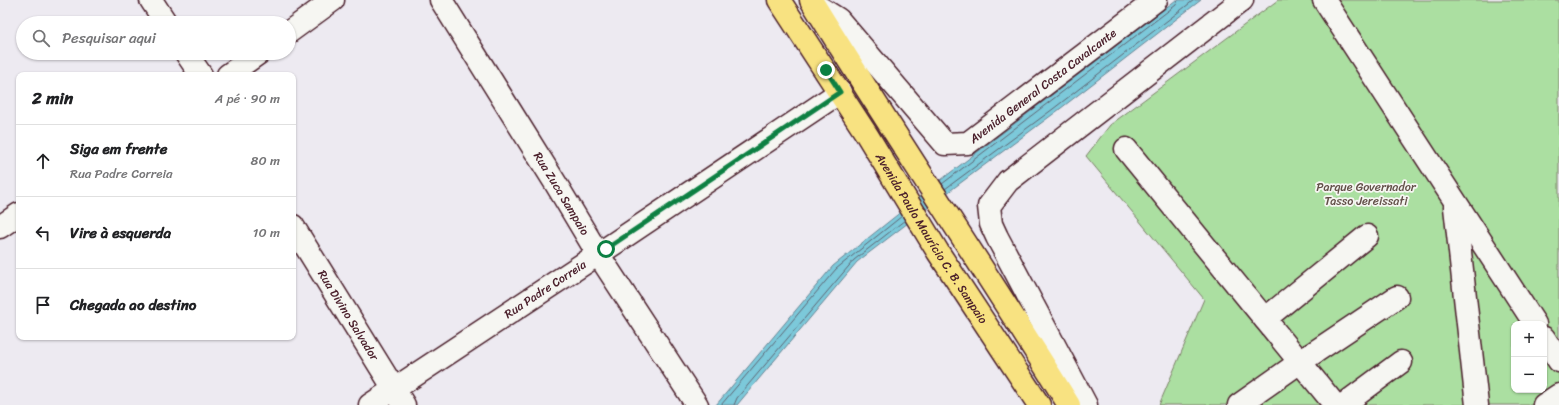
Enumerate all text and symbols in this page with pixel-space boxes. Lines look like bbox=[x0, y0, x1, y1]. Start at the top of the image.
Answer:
search box bbox=[16, 16, 296, 60]
street label: Avenida General Costa Cavalcante bbox=[964, 23, 1122, 150]
text: Pesquisar aqui bbox=[62, 25, 156, 51]
icon: search bbox=[30, 27, 52, 49]
route end bbox=[817, 61, 835, 79]
text: 2 min bbox=[32, 83, 73, 113]
text: A pé · 90 m bbox=[215, 87, 280, 110]
text: Siga em frente bbox=[70, 136, 167, 162]
street label: Rua Zuca Sampaio bbox=[527, 147, 596, 240]
street label: Avenida Paulo Maurício C. B. Sampaio bbox=[869, 148, 994, 329]
text: 80 m bbox=[251, 149, 280, 172]
icon: ahead bbox=[32, 150, 54, 172]
text: Rua Padre Correia bbox=[70, 162, 173, 185]
park label: Parque Governador Tasso Jereissati bbox=[1316, 176, 1417, 212]
text: Vire à esquerda bbox=[70, 220, 171, 246]
text: 10 m bbox=[253, 221, 280, 244]
icon: left bbox=[32, 222, 54, 244]
route start bbox=[597, 240, 615, 258]
street label: Rua Padre Correia bbox=[500, 253, 592, 324]
street label: Rua Divino Salvador bbox=[312, 265, 386, 366]
text: Chegada ao destino bbox=[70, 292, 196, 318]
icon: arrive bbox=[32, 294, 54, 316]
map controls bbox=[1511, 321, 1547, 393]
button: + bbox=[1511, 321, 1547, 357]
button: − bbox=[1511, 357, 1547, 393]

